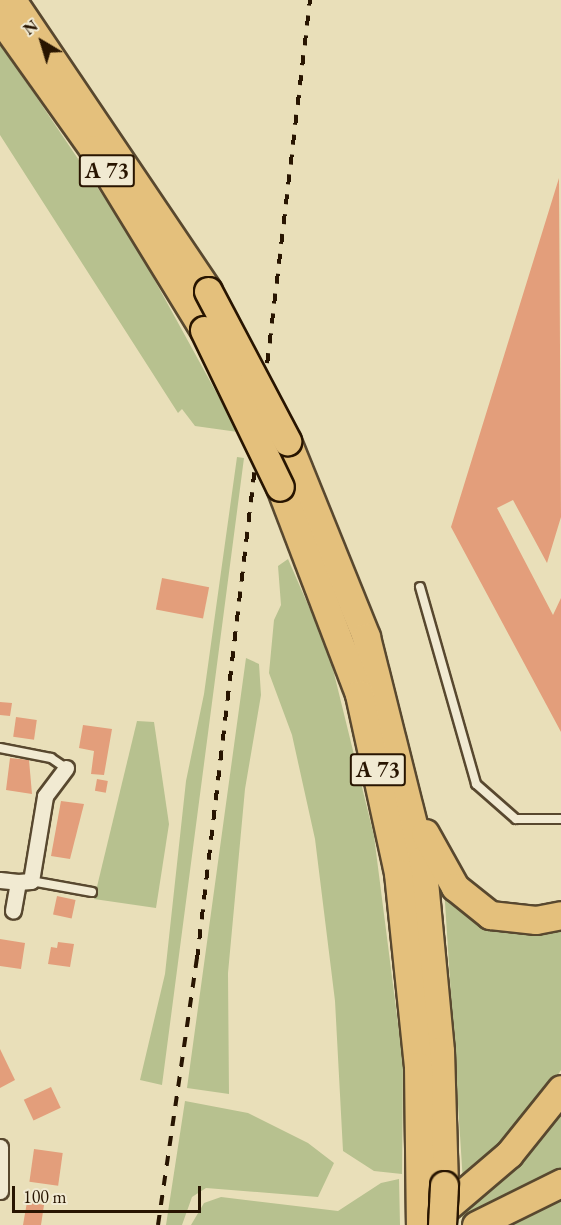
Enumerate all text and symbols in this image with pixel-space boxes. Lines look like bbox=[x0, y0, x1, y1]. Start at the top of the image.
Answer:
north arrow bbox=[12, 12, 72, 72]
text: N bbox=[19, 15, 42, 40]
road number: A 73 bbox=[78, 152, 136, 190]
road number: A 73 bbox=[350, 751, 406, 789]
scale bar bbox=[15, 1174, 204, 1212]
text: 100 m bbox=[23, 1185, 67, 1208]

